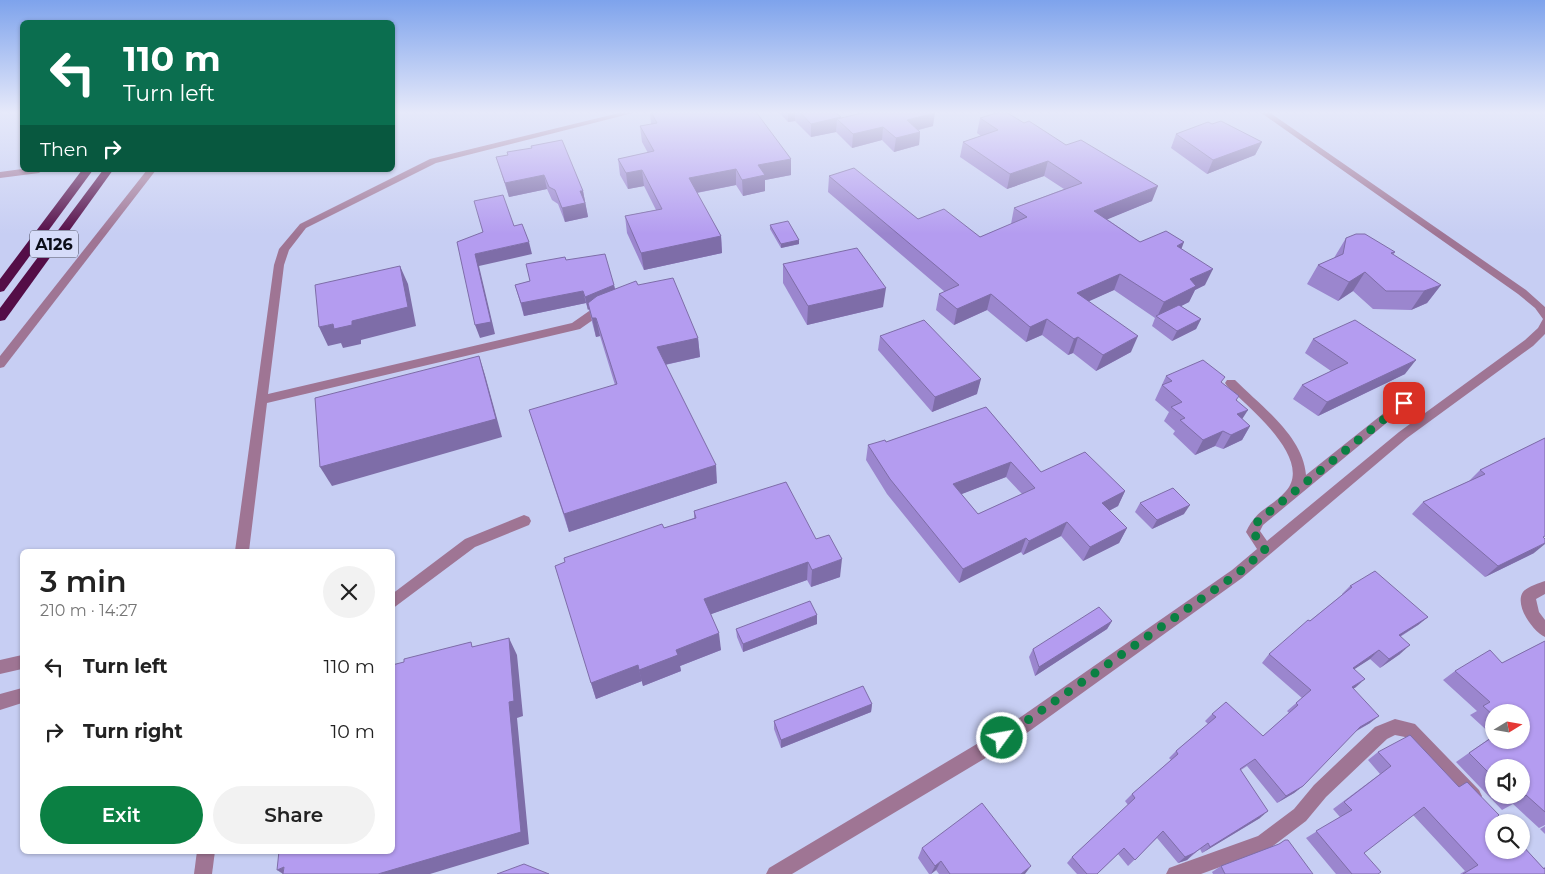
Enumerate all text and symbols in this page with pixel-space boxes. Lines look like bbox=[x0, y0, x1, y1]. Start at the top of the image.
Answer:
text: 110 m bbox=[123, 37, 221, 80]
icon: left bbox=[40, 40, 105, 105]
text: Turn left bbox=[123, 80, 215, 107]
icon: right bbox=[98, 135, 126, 163]
text: Then bbox=[40, 138, 88, 161]
road number: A126 bbox=[30, 230, 78, 258]
pin bbox=[1383, 382, 1425, 424]
icon: arrive bbox=[1390, 389, 1418, 417]
text: 3 min bbox=[40, 563, 127, 600]
button: close bbox=[323, 566, 375, 618]
text: 210 m · 14:27 bbox=[40, 601, 137, 620]
icon: left bbox=[40, 653, 68, 681]
text: Turn left bbox=[83, 655, 168, 678]
text: 110 m bbox=[324, 655, 375, 678]
north arrow bbox=[1485, 704, 1530, 749]
map controls bbox=[1485, 704, 1530, 859]
position arrow bbox=[975, 711, 1027, 763]
icon: right bbox=[40, 718, 68, 746]
text: Turn right bbox=[83, 720, 183, 743]
text: 10 m bbox=[330, 720, 375, 743]
button: sound bbox=[1485, 759, 1530, 804]
button: Exit bbox=[40, 786, 203, 844]
button: Share bbox=[213, 786, 375, 844]
button: search bbox=[1485, 814, 1530, 859]

